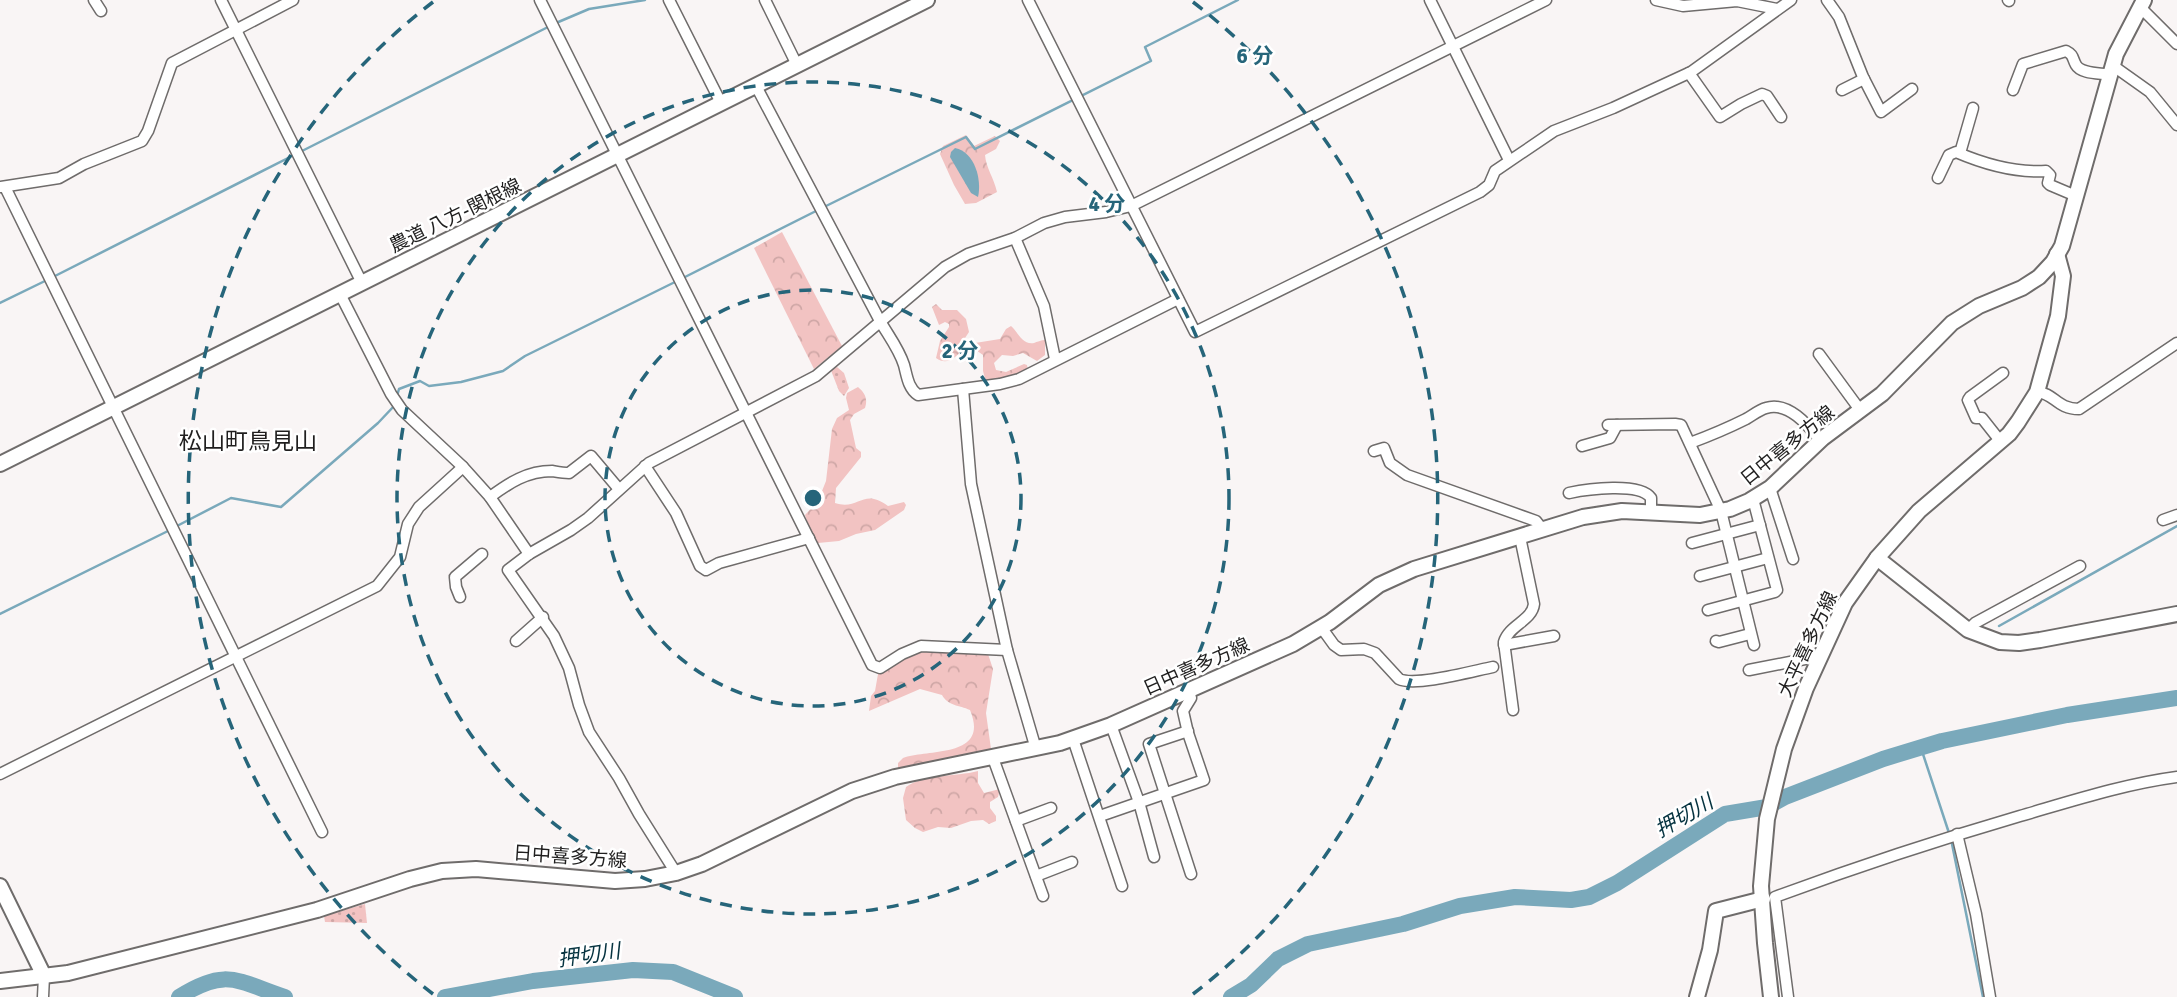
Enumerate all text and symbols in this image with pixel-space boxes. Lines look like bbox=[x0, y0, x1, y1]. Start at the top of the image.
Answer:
text: 6 分 bbox=[1237, 43, 1273, 69]
street label: 農道 八方-関根線 bbox=[386, 174, 525, 258]
text: 4 分 bbox=[1089, 191, 1125, 217]
text: 2 分 bbox=[942, 338, 978, 364]
street label: 日中喜多方線 bbox=[1736, 401, 1839, 491]
district label: 松山町鳥見山 bbox=[179, 427, 317, 456]
centre of rings bbox=[801, 486, 825, 510]
street label: 大平喜多方線 bbox=[1773, 588, 1843, 701]
street label: 日中喜多方線 bbox=[1139, 633, 1253, 701]
water label: 押切川 bbox=[1650, 788, 1720, 843]
street label: 日中喜多方線 bbox=[512, 841, 628, 873]
water label: 押切川 bbox=[556, 937, 624, 972]

